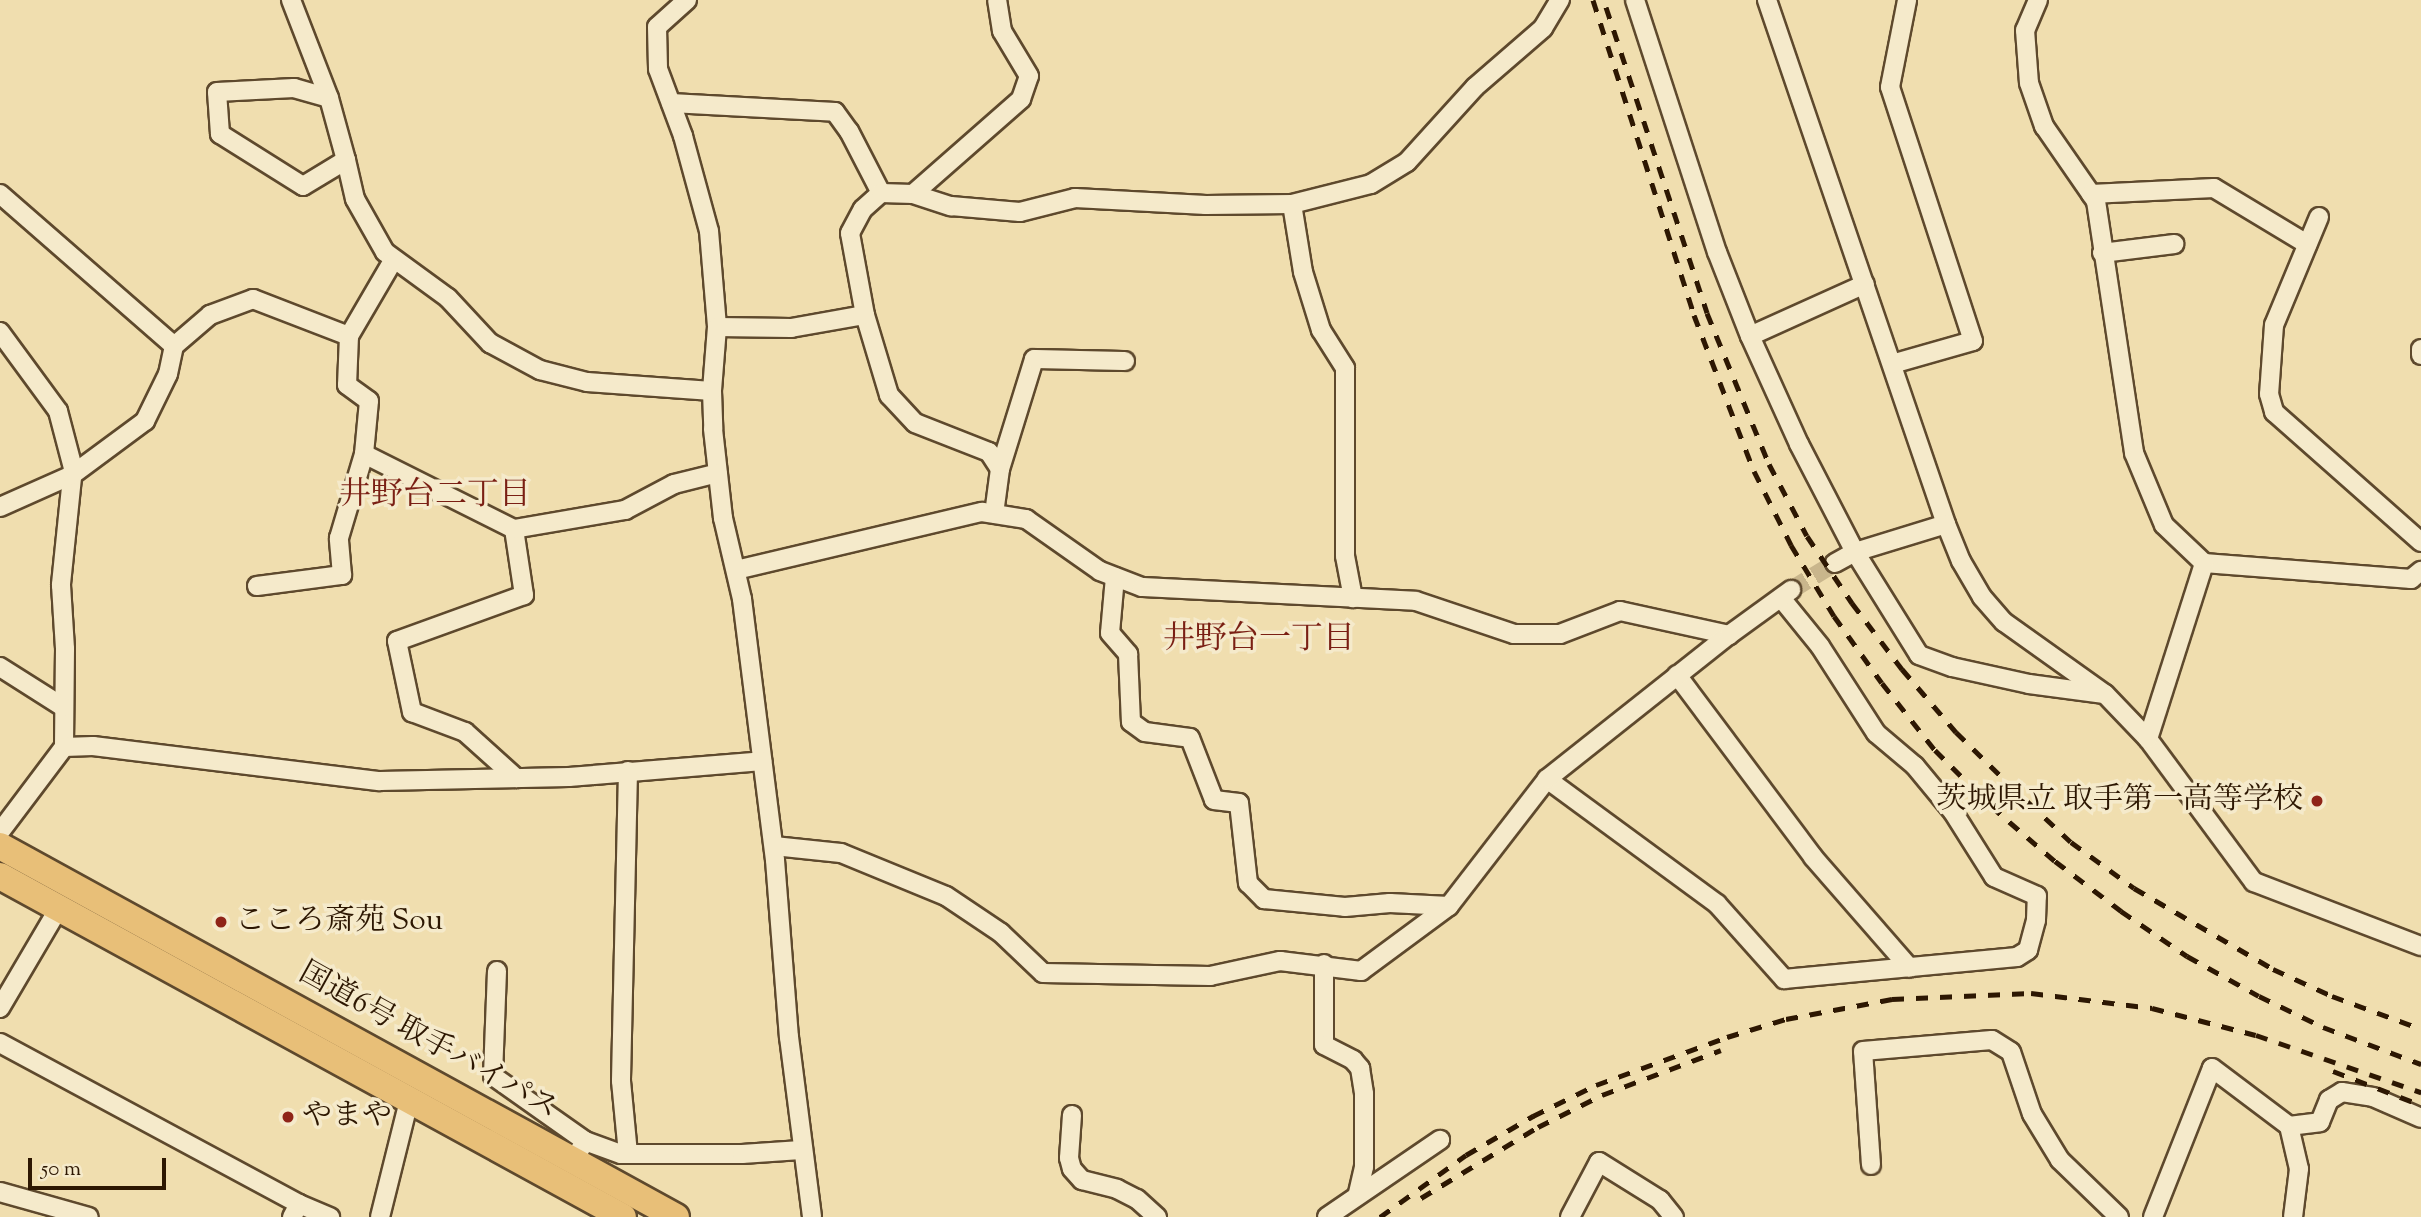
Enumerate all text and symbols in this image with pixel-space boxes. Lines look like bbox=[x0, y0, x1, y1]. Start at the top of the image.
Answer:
district label: 井野台二丁目 bbox=[339, 477, 531, 515]
district label: 井野台一丁目 bbox=[1163, 621, 1355, 659]
place label: 茨城県立 取手第一高等学校 bbox=[1937, 783, 2303, 819]
marker: 茨城県立 取手第一高等学校 bbox=[2309, 793, 2325, 809]
place label: こころ斎苑 Sou bbox=[235, 904, 443, 940]
marker: こころ斎苑 Sou bbox=[213, 914, 229, 930]
street label: 国道6号 取手バイパス bbox=[292, 956, 564, 1128]
place label: やまや bbox=[302, 1099, 392, 1135]
marker: やまや bbox=[280, 1109, 296, 1125]
scale bar bbox=[32, 1144, 170, 1188]
text: 50 m bbox=[41, 1155, 81, 1185]

